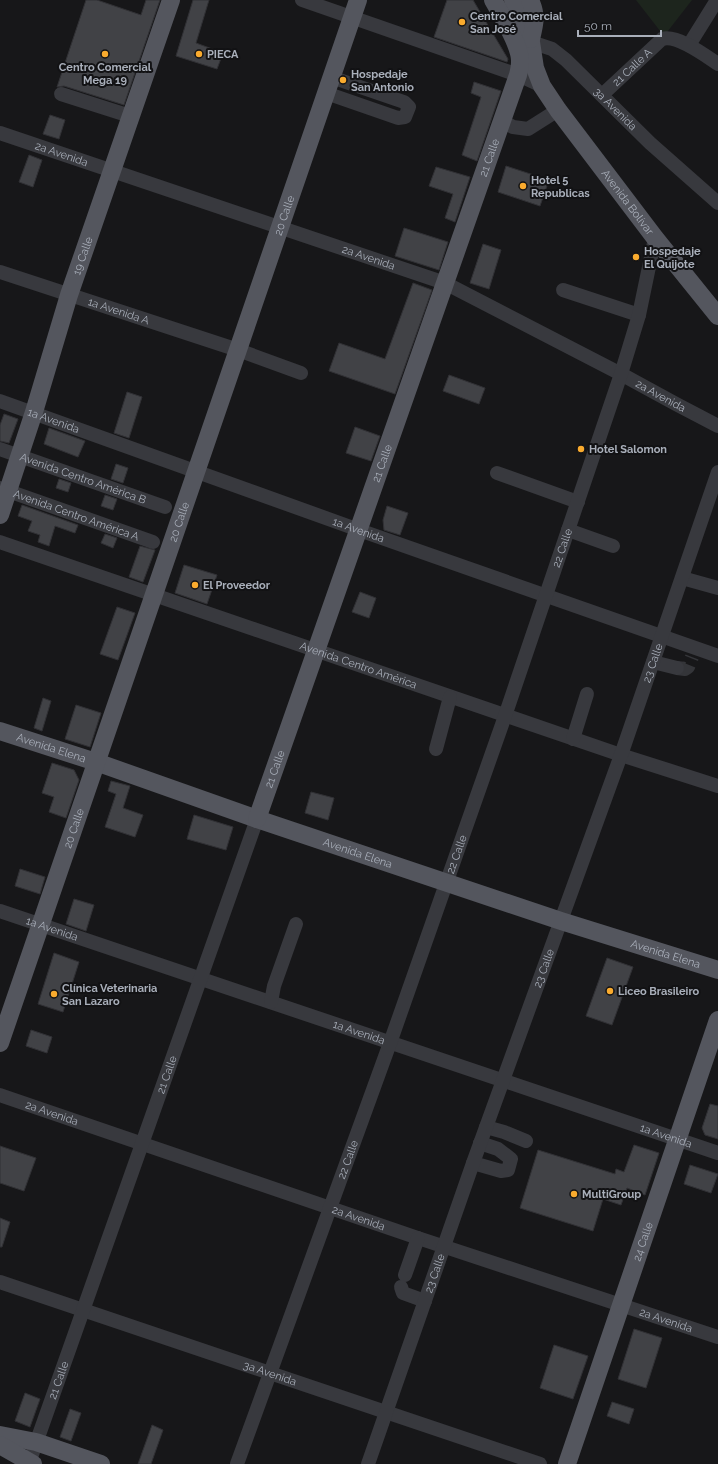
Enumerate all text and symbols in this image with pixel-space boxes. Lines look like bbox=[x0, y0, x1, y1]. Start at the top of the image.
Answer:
place label: Centro Comercial San José bbox=[470, 10, 563, 36]
scale bar bbox=[578, 12, 661, 38]
marker: Centro Comercial San José bbox=[457, 17, 467, 27]
text: 50 m bbox=[584, 19, 612, 33]
street label: 21 Calle A bbox=[610, 45, 655, 89]
place label: PIECA bbox=[207, 48, 239, 61]
marker: Centro Comercial Mega 19 bbox=[100, 49, 110, 59]
marker: PIECA bbox=[194, 49, 204, 59]
place label: Centro Comercial Mega 19 bbox=[59, 61, 152, 87]
place label: Hospedaje San Antonio bbox=[351, 68, 414, 94]
marker: Hospedaje San Antonio bbox=[338, 75, 348, 85]
street label: 3a Avenida bbox=[591, 85, 639, 133]
street label: 21 Calle bbox=[477, 137, 502, 178]
street label: 2a Avenida bbox=[33, 139, 90, 169]
street label: Avenida Bolívar bbox=[598, 167, 656, 238]
place label: Hotel 5 Republicas bbox=[531, 174, 590, 200]
marker: Hotel 5 Republicas bbox=[518, 181, 528, 191]
street label: 20 Calle bbox=[272, 193, 298, 237]
street label: 19 Calle bbox=[70, 234, 96, 277]
street label: 2a Avenida bbox=[340, 243, 397, 273]
place label: Hospedaje El Quijote bbox=[644, 245, 701, 271]
marker: Hospedaje El Quijote bbox=[631, 252, 641, 262]
street label: 1a Avenida A bbox=[86, 295, 152, 328]
street label: 2a Avenida bbox=[633, 377, 688, 415]
street label: 1a Avenida bbox=[26, 405, 81, 436]
street label: 21 Calle bbox=[370, 442, 395, 484]
place label: Hotel Salomon bbox=[589, 443, 667, 456]
marker: Hotel Salomon bbox=[576, 444, 586, 454]
street label: Avenida Centro América B bbox=[18, 450, 148, 507]
street label: Avenida Centro América A bbox=[11, 487, 141, 544]
street label: 20 Calle bbox=[167, 500, 192, 544]
street label: 1a Avenida bbox=[331, 515, 386, 545]
street label: 22 Calle bbox=[550, 526, 575, 569]
place label: El Proveedor bbox=[203, 579, 271, 592]
marker: El Proveedor bbox=[190, 580, 200, 590]
street label: Avenida Centro América bbox=[298, 639, 419, 692]
street label: 23 Calle bbox=[640, 641, 666, 684]
street label: Avenida Elena bbox=[15, 731, 88, 765]
street label: 21 Calle bbox=[262, 748, 288, 790]
street label: 20 Calle bbox=[61, 806, 87, 850]
street label: 22 Calle bbox=[444, 833, 470, 876]
street label: Avenida Elena bbox=[321, 836, 394, 871]
street label: 1a Avenida bbox=[24, 914, 80, 944]
street label: Avenida Elena bbox=[629, 937, 702, 971]
street label: 23 Calle bbox=[531, 947, 557, 990]
place label: Clínica Veterinaria San Lazaro bbox=[62, 982, 157, 1008]
place label: Liceo Brasileiro bbox=[618, 985, 700, 998]
marker: Liceo Brasileiro bbox=[605, 986, 615, 996]
marker: Clínica Veterinaria San Lazaro bbox=[49, 989, 59, 999]
street label: 1a Avenida bbox=[331, 1018, 387, 1047]
street label: 21 Calle bbox=[154, 1054, 180, 1095]
street label: 2a Avenida bbox=[24, 1098, 80, 1128]
street label: 1a Avenida bbox=[638, 1121, 694, 1151]
street label: 22 Calle bbox=[335, 1138, 361, 1181]
place label: MultiGroup bbox=[582, 1188, 641, 1201]
marker: MultiGroup bbox=[569, 1189, 579, 1199]
street label: 2a Avenida bbox=[330, 1203, 387, 1233]
street label: 24 Calle bbox=[630, 1220, 656, 1263]
street label: 23 Calle bbox=[422, 1252, 448, 1295]
street label: 2a Avenida bbox=[638, 1306, 694, 1335]
street label: 21 Calle bbox=[46, 1359, 72, 1401]
street label: 3a Avenida bbox=[242, 1359, 298, 1388]

